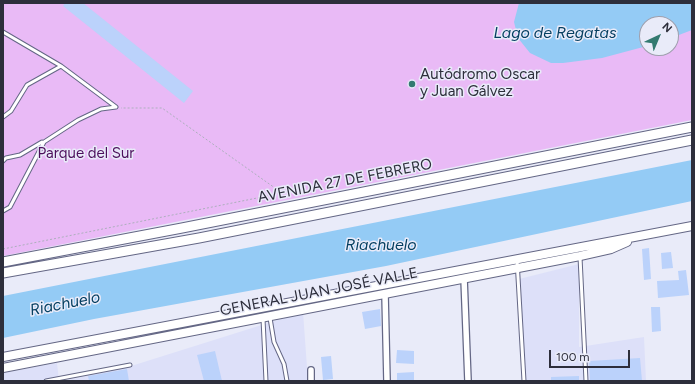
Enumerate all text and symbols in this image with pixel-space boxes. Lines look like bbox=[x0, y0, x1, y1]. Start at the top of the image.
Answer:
north arrow bbox=[639, 16, 679, 56]
text: N bbox=[659, 20, 675, 35]
water label: Lago de Regatas bbox=[493, 23, 617, 43]
place label: Autódromo Oscar y Juan Gálvez bbox=[420, 66, 540, 101]
marker: Autódromo Oscar y Juan Gálvez bbox=[407, 79, 417, 89]
park label: Parque del Sur bbox=[38, 145, 134, 163]
street label: AVENIDA 27 DE FEBRERO bbox=[256, 155, 434, 207]
water label: Riachuelo bbox=[345, 235, 417, 255]
street label: GENERAL JUAN JOSÉ VALLE bbox=[219, 264, 419, 320]
water label: Riachuelo bbox=[28, 288, 102, 320]
scale bar bbox=[551, 342, 632, 368]
text: 100 m bbox=[556, 350, 590, 364]

